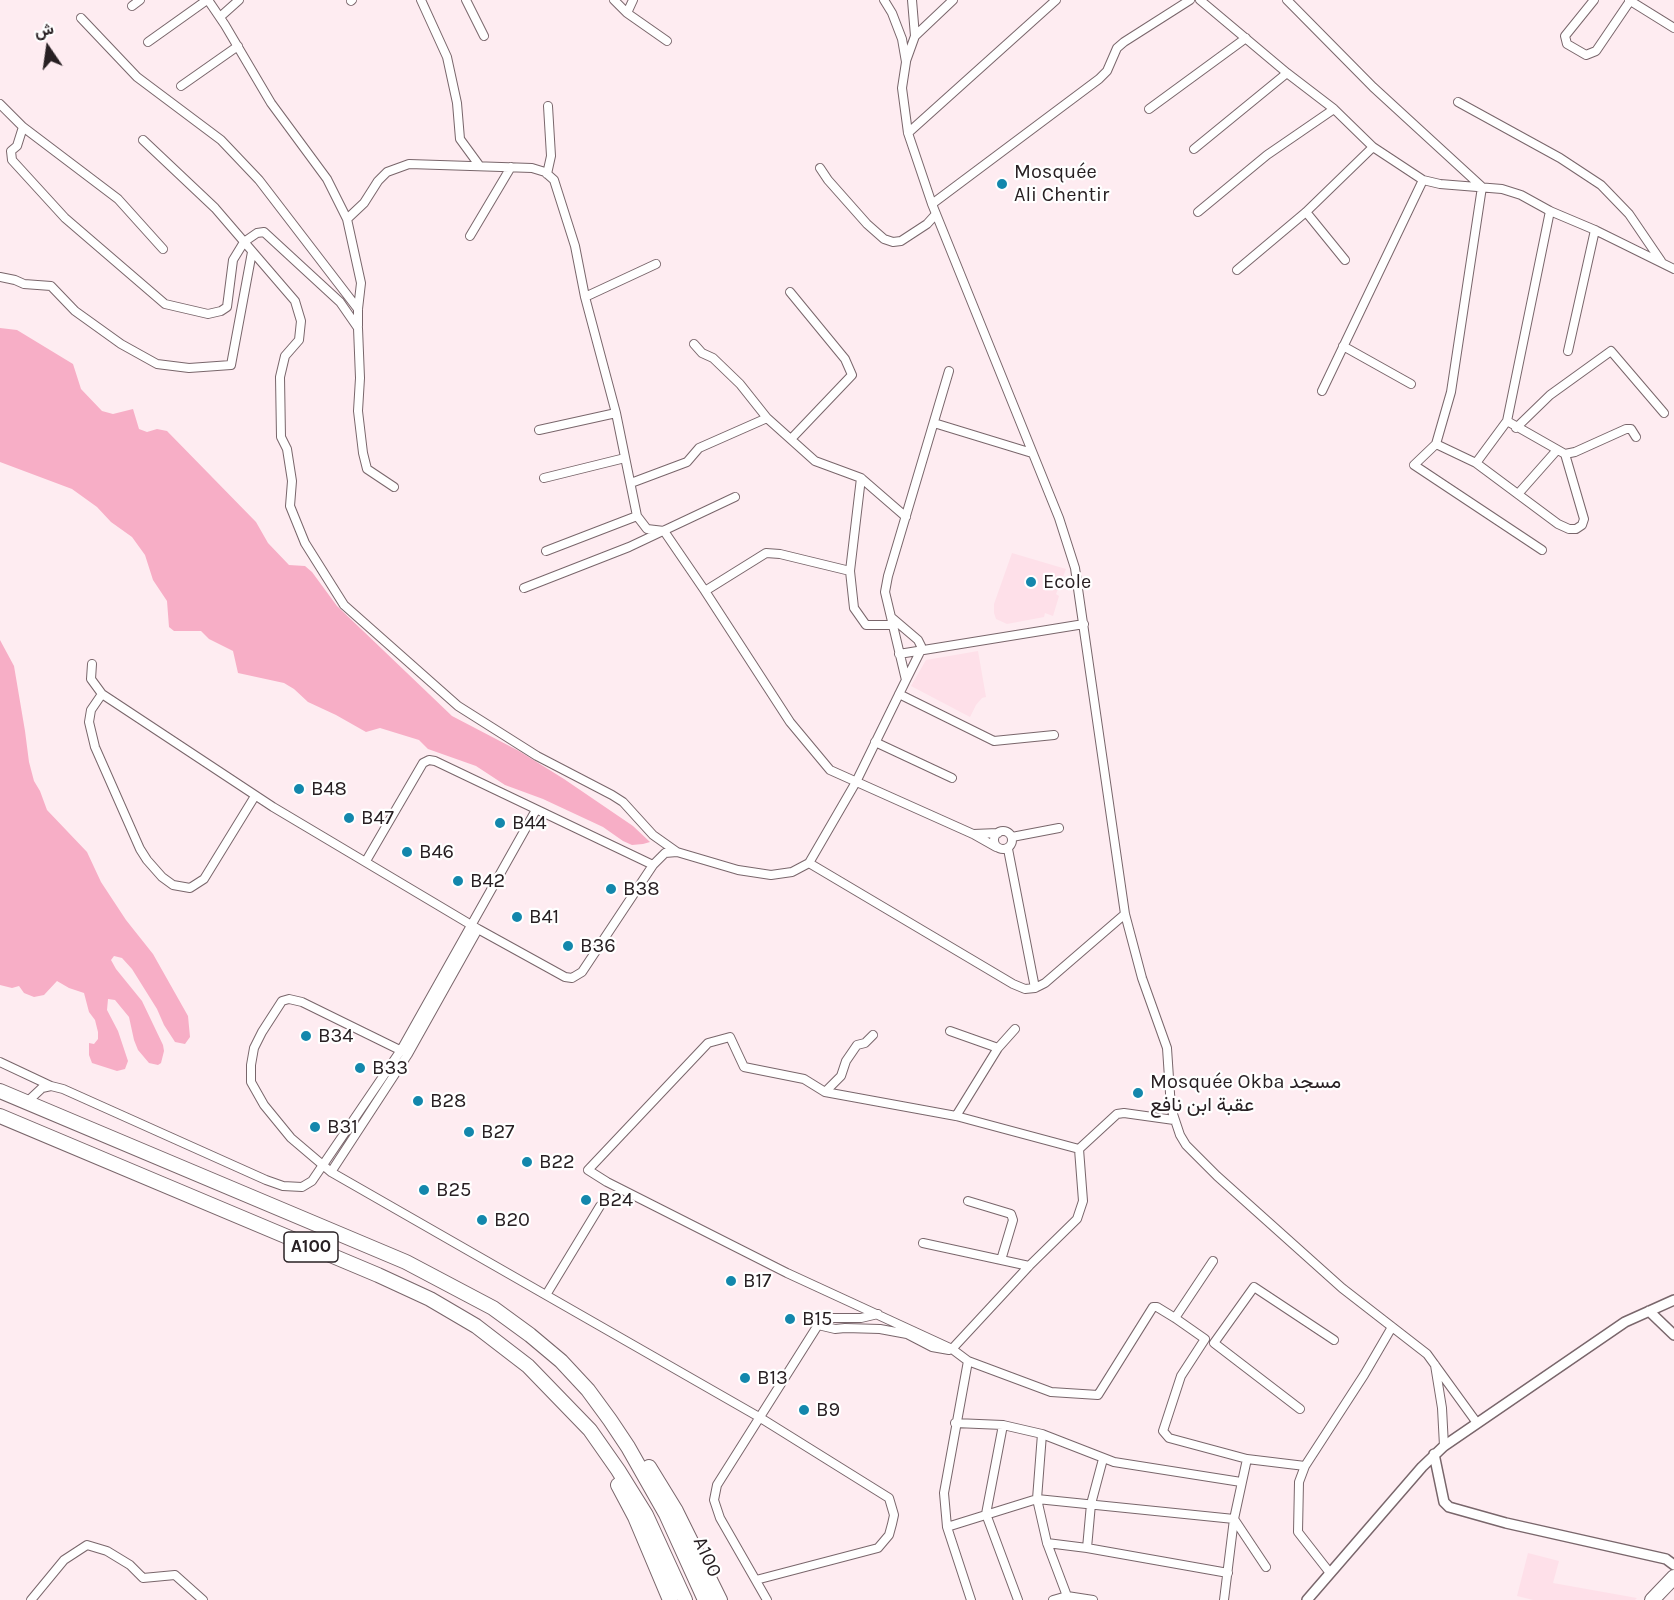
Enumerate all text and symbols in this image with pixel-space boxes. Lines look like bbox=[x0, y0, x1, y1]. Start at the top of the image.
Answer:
north arrow bbox=[18, 18, 78, 78]
text: ش bbox=[32, 19, 55, 41]
place label: Mosquée Ali Chentir bbox=[1014, 160, 1109, 207]
marker: Mosquée Ali Chentir bbox=[995, 177, 1009, 191]
place label: Ecole bbox=[1043, 570, 1091, 594]
marker: Ecole bbox=[1024, 575, 1038, 589]
place label: B48 bbox=[311, 777, 347, 801]
marker: B48 bbox=[292, 782, 306, 796]
place label: B47 bbox=[361, 806, 394, 830]
marker: B47 bbox=[342, 811, 356, 825]
place label: B44 bbox=[512, 811, 547, 835]
marker: B44 bbox=[493, 816, 507, 830]
place label: B46 bbox=[419, 840, 454, 864]
marker: B46 bbox=[400, 845, 414, 859]
place label: B42 bbox=[470, 869, 505, 893]
marker: B42 bbox=[451, 874, 465, 888]
place label: B38 bbox=[623, 877, 660, 901]
marker: B38 bbox=[604, 882, 618, 896]
place label: B41 bbox=[529, 905, 559, 929]
marker: B41 bbox=[510, 910, 524, 924]
place label: B36 bbox=[580, 934, 616, 958]
marker: B36 bbox=[561, 939, 575, 953]
place label: B34 bbox=[318, 1024, 353, 1048]
marker: B34 bbox=[299, 1029, 313, 1043]
place label: B33 bbox=[372, 1056, 408, 1080]
marker: B33 bbox=[353, 1061, 367, 1075]
place label: Mosquée Okba مسجد عقبة ابن نافع bbox=[1150, 1070, 1341, 1117]
marker: Mosquée Okba مسجد عقبة ابن نافع bbox=[1131, 1086, 1145, 1100]
place label: B28 bbox=[430, 1089, 466, 1113]
marker: B28 bbox=[411, 1094, 425, 1108]
place label: B31 bbox=[327, 1115, 358, 1139]
marker: B31 bbox=[308, 1120, 322, 1134]
place label: B27 bbox=[481, 1120, 514, 1144]
marker: B27 bbox=[462, 1125, 476, 1139]
place label: B22 bbox=[539, 1150, 575, 1174]
marker: B22 bbox=[520, 1155, 534, 1169]
place label: B25 bbox=[436, 1178, 471, 1202]
marker: B25 bbox=[417, 1183, 431, 1197]
place label: B24 bbox=[598, 1188, 633, 1212]
marker: B24 bbox=[579, 1193, 593, 1207]
place label: B20 bbox=[494, 1208, 530, 1232]
marker: B20 bbox=[475, 1213, 489, 1227]
road number: A100 bbox=[284, 1232, 338, 1262]
place label: B17 bbox=[743, 1269, 771, 1293]
marker: B17 bbox=[724, 1274, 738, 1288]
place label: B15 bbox=[802, 1307, 832, 1331]
marker: B15 bbox=[783, 1312, 797, 1326]
place label: B13 bbox=[757, 1366, 788, 1390]
marker: B13 bbox=[738, 1371, 752, 1385]
place label: B9 bbox=[816, 1398, 840, 1422]
marker: B9 bbox=[797, 1403, 811, 1417]
street label: A100 bbox=[688, 1533, 726, 1581]

